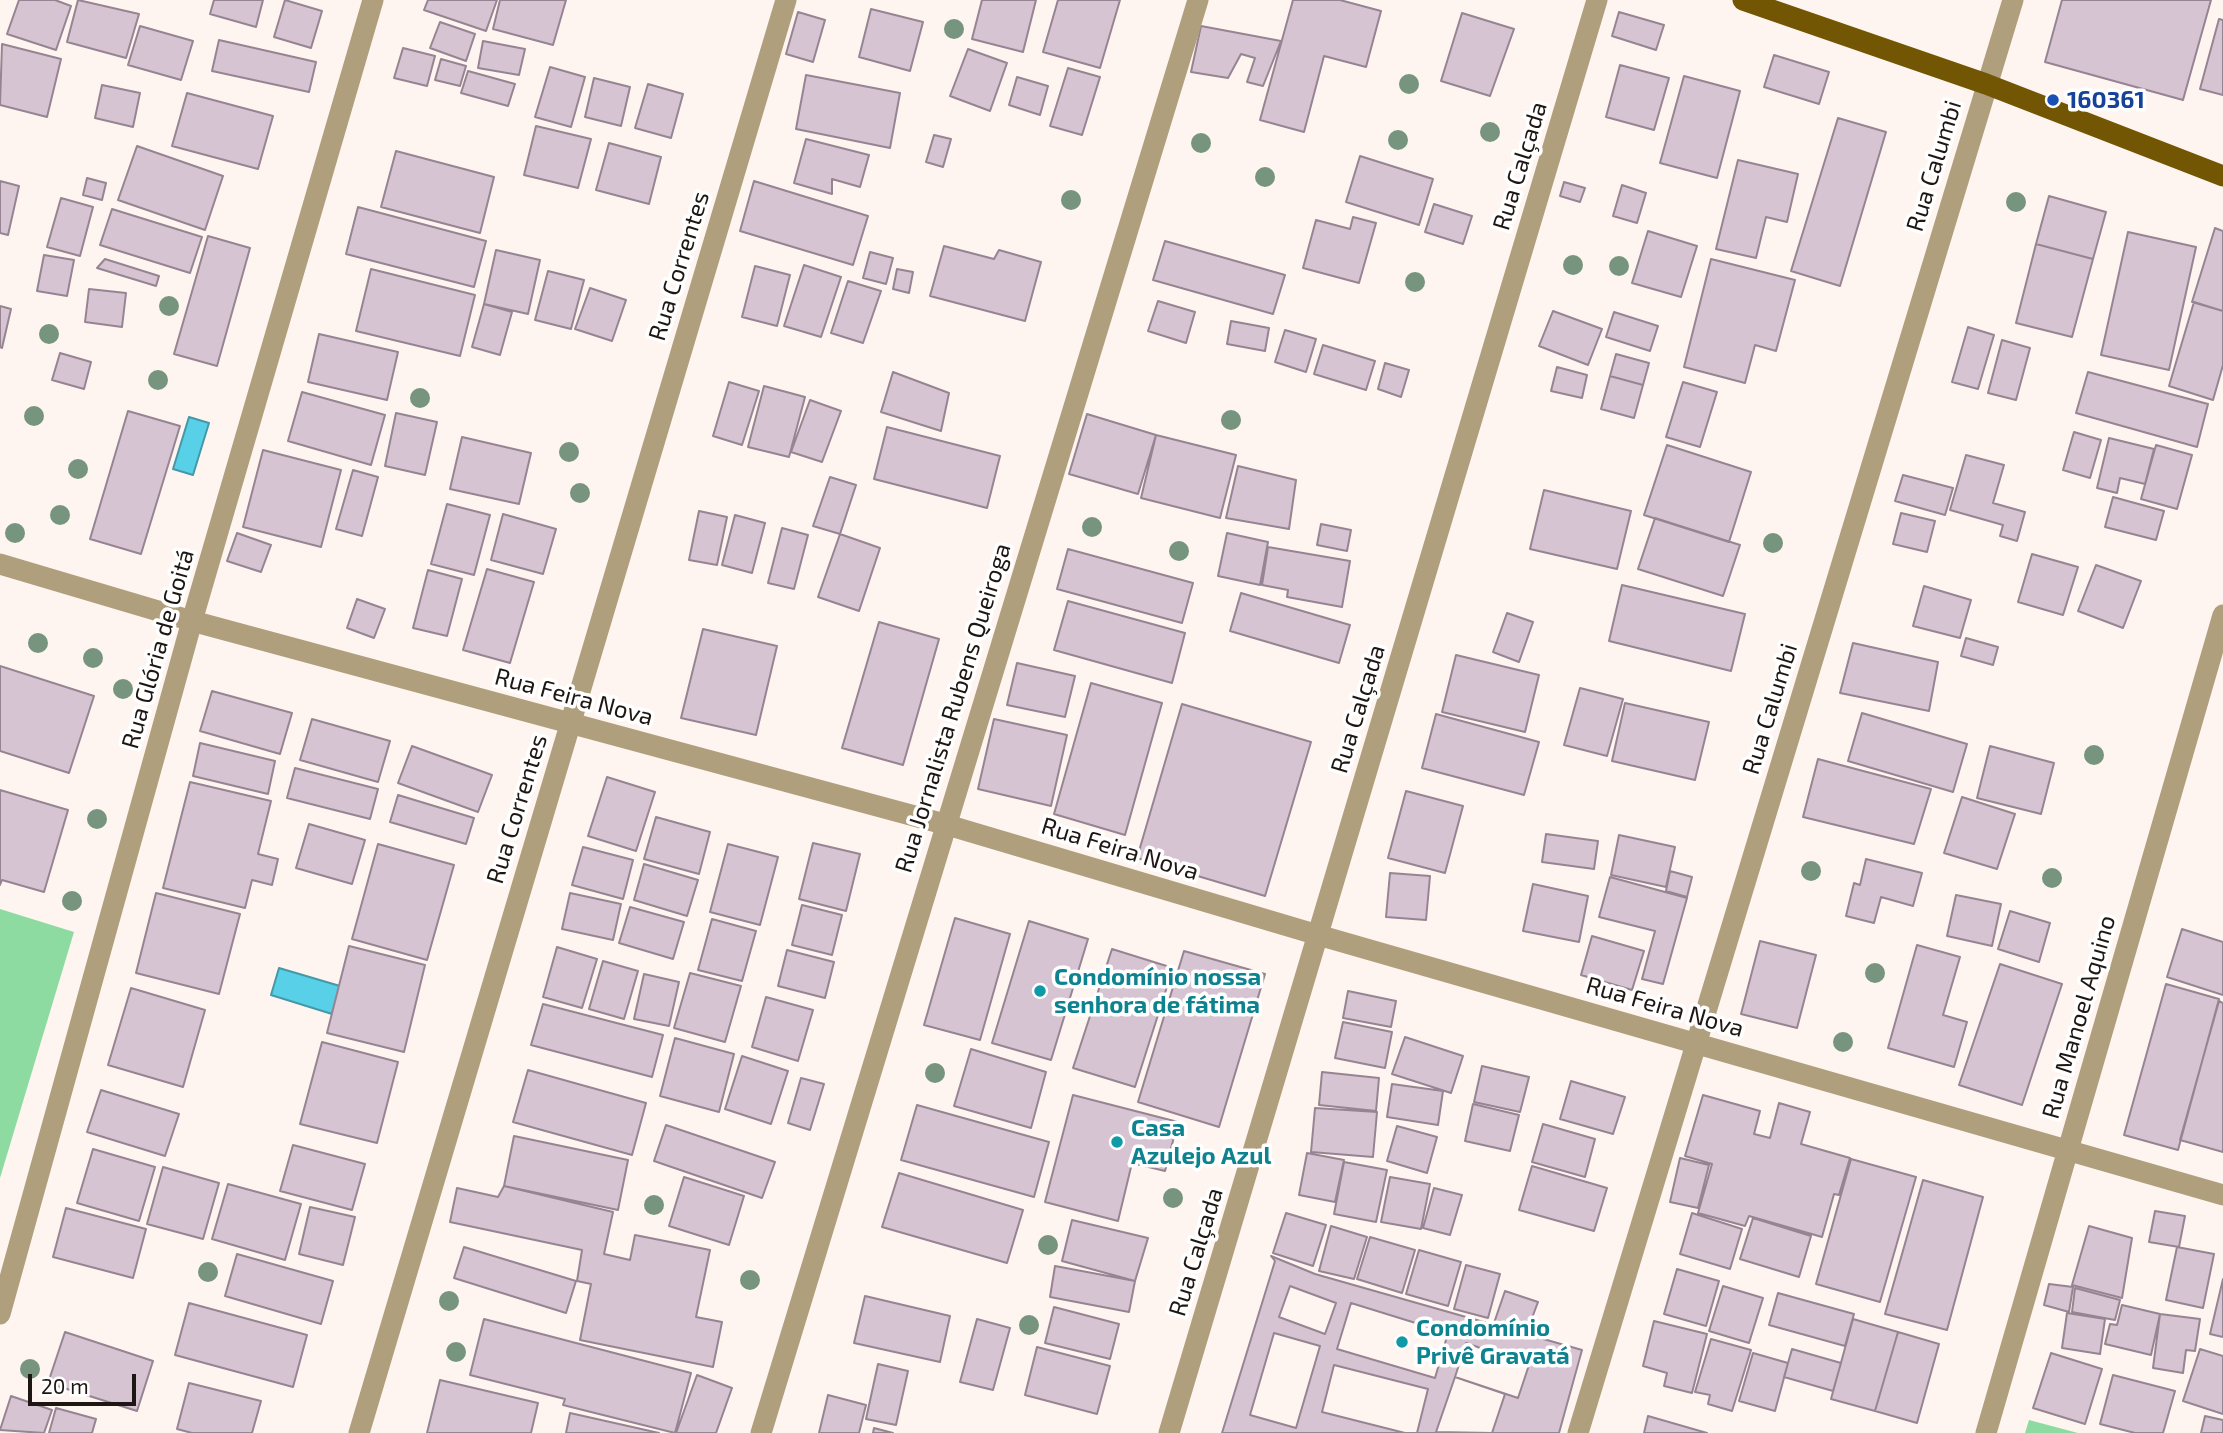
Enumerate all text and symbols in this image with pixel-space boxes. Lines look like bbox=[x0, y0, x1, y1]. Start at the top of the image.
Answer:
place label: 160361 bbox=[2067, 86, 2145, 114]
marker: 160361 bbox=[2045, 92, 2061, 108]
street label: Rua Calumbi bbox=[1900, 97, 1968, 235]
street label: Rua Calçada bbox=[1487, 98, 1553, 234]
street label: Rua Correntes bbox=[643, 188, 715, 344]
street label: Rua Jornalista Rubens Queiroga bbox=[889, 540, 1017, 876]
street label: Rua Glória de Goitá bbox=[116, 546, 200, 752]
street label: Rua Calumbi bbox=[1736, 640, 1804, 778]
street label: Rua Calçada bbox=[1325, 641, 1391, 777]
street label: Rua Feira Nova bbox=[492, 662, 656, 732]
street label: Rua Correntes bbox=[481, 731, 553, 887]
street label: Rua Feira Nova bbox=[1038, 811, 1202, 887]
street label: Rua Manoel Aquino bbox=[2036, 912, 2122, 1122]
place label: Condomínio nossa senhora de fátima bbox=[1054, 963, 1261, 1019]
street label: Rua Feira Nova bbox=[1583, 971, 1747, 1043]
marker: Condomínio nossa senhora de fátima bbox=[1032, 983, 1048, 999]
place label: Casa Azulejo Azul bbox=[1131, 1114, 1271, 1170]
marker: Casa Azulejo Azul bbox=[1109, 1134, 1125, 1150]
street label: Rua Calçada bbox=[1163, 1184, 1229, 1320]
place label: Condomínio Privê Gravatá bbox=[1416, 1314, 1570, 1370]
marker: Condomínio Privê Gravatá bbox=[1394, 1334, 1410, 1350]
scale bar bbox=[32, 1360, 140, 1404]
text: 20 m bbox=[41, 1373, 89, 1398]

